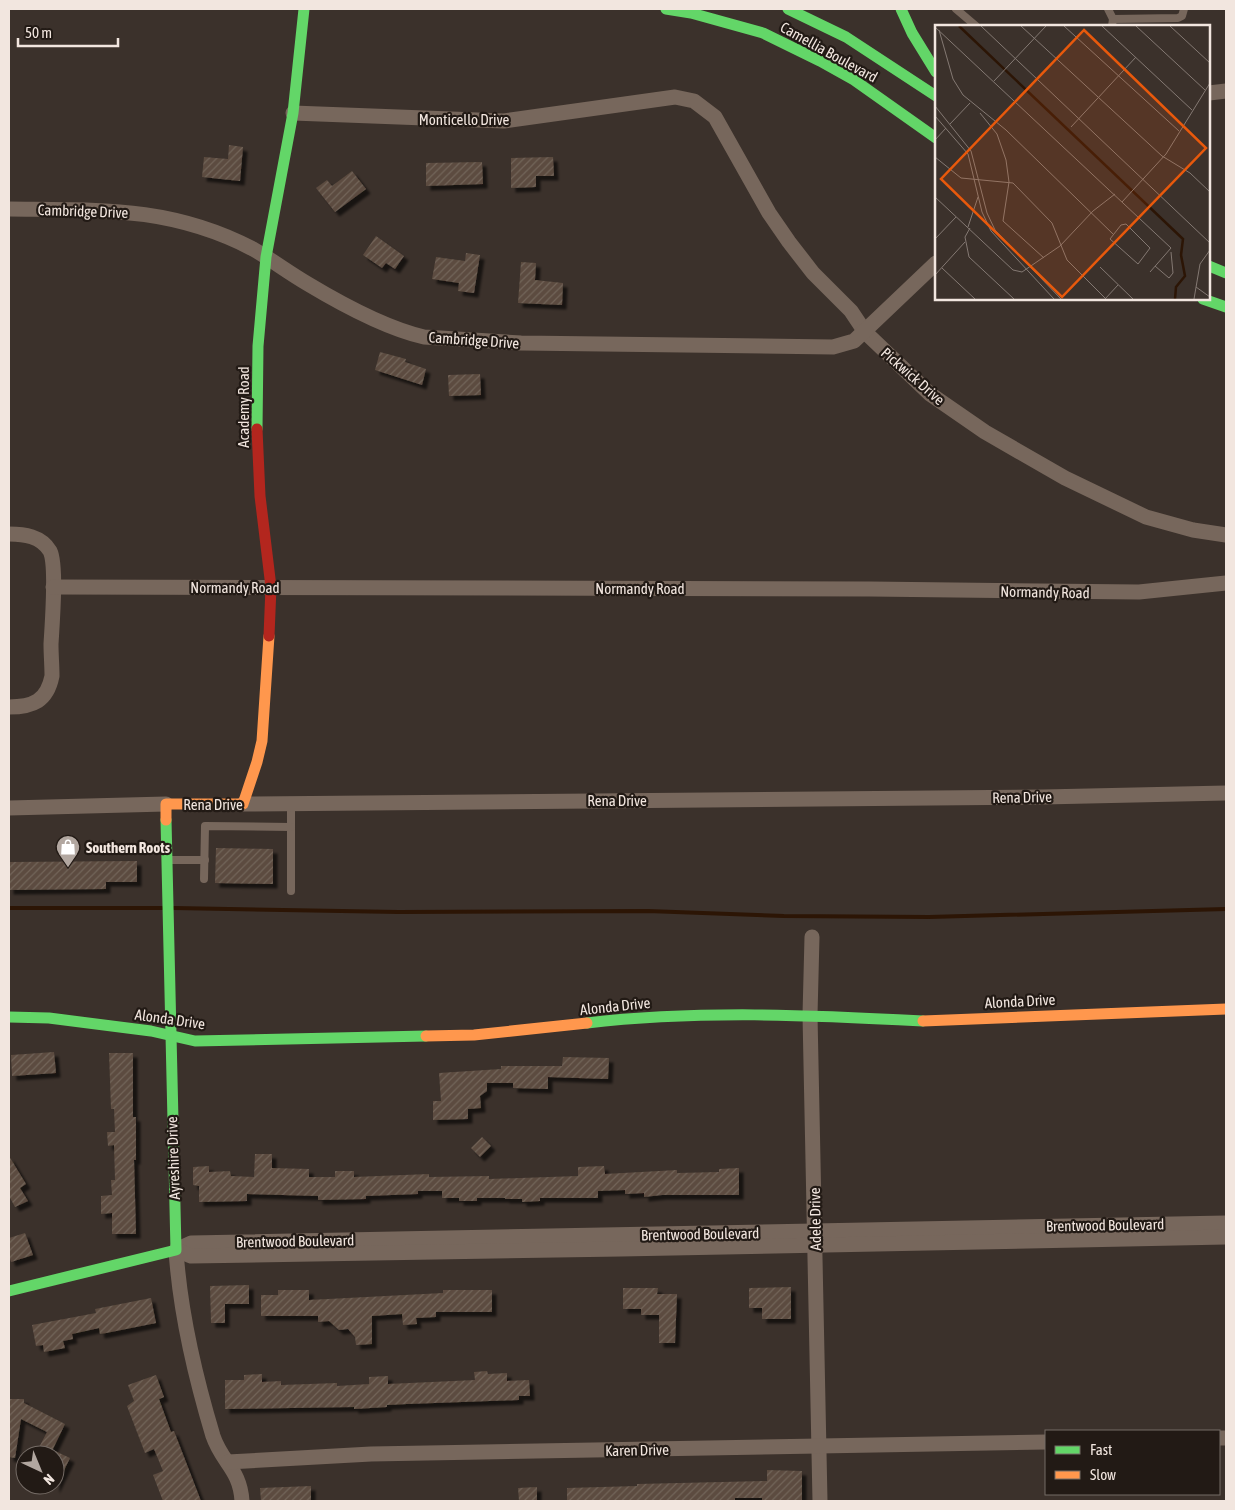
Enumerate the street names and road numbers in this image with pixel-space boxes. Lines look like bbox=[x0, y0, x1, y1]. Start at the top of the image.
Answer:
street label: Camellia Boulevard bbox=[778, 18, 880, 86]
street label: Monticello Drive bbox=[419, 111, 509, 128]
street label: Cambridge Drive bbox=[37, 201, 129, 221]
street label: Cambridge Drive bbox=[428, 328, 520, 352]
street label: Pickwick Drive bbox=[878, 344, 948, 408]
street label: Academy Road bbox=[235, 366, 252, 448]
street label: Normandy Road bbox=[190, 579, 280, 596]
street label: Normandy Road bbox=[595, 580, 685, 597]
street label: Normandy Road bbox=[1000, 583, 1090, 601]
street label: Rena Drive bbox=[992, 788, 1052, 806]
street label: Rena Drive bbox=[587, 792, 647, 809]
street label: Rena Drive bbox=[183, 796, 243, 813]
street label: Alonda Drive bbox=[984, 991, 1056, 1011]
street label: Alonda Drive bbox=[579, 994, 651, 1018]
street label: Alonda Drive bbox=[134, 1006, 206, 1032]
street label: Ayreshire Drive bbox=[163, 1116, 183, 1200]
street label: Adele Drive bbox=[806, 1187, 824, 1251]
street label: Brentwood Boulevard bbox=[1046, 1215, 1164, 1235]
street label: Brentwood Boulevard bbox=[641, 1224, 759, 1244]
street label: Brentwood Boulevard bbox=[236, 1231, 354, 1251]
street label: Karen Drive bbox=[605, 1441, 669, 1459]

